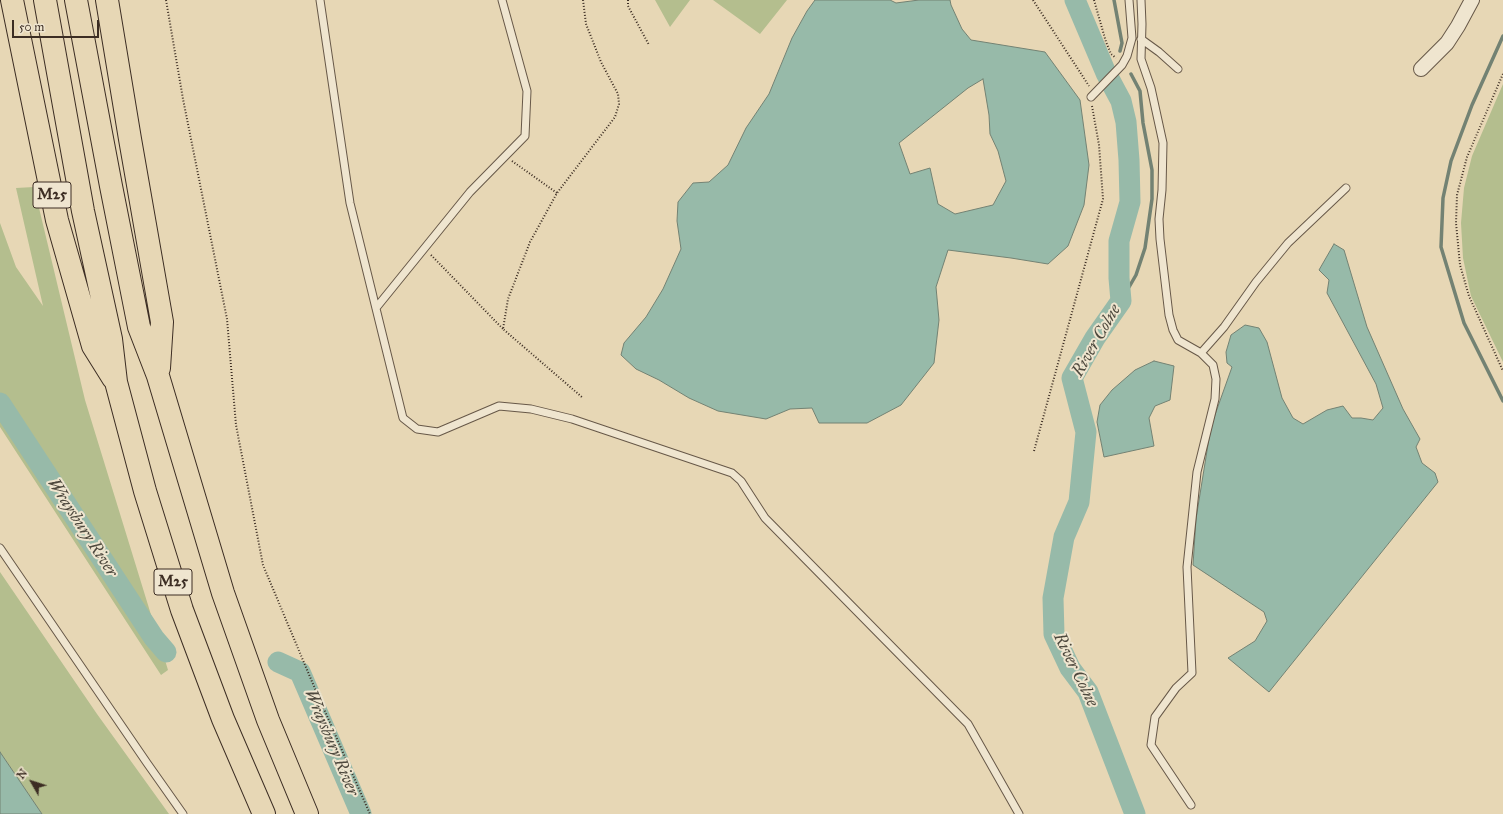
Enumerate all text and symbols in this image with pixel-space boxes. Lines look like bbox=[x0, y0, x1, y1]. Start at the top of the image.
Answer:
scale bar bbox=[14, 12, 101, 38]
text: 50 m bbox=[19, 20, 44, 34]
road number: M25 bbox=[33, 182, 71, 208]
water label: River Colne bbox=[1068, 301, 1126, 381]
water label: Wraysbury River bbox=[42, 475, 122, 581]
road number: M25 bbox=[154, 569, 192, 595]
water label: River Colne bbox=[1048, 630, 1102, 710]
water label: Wraysbury River bbox=[299, 687, 363, 799]
north arrow bbox=[12, 762, 52, 802]
text: N bbox=[14, 766, 30, 782]

